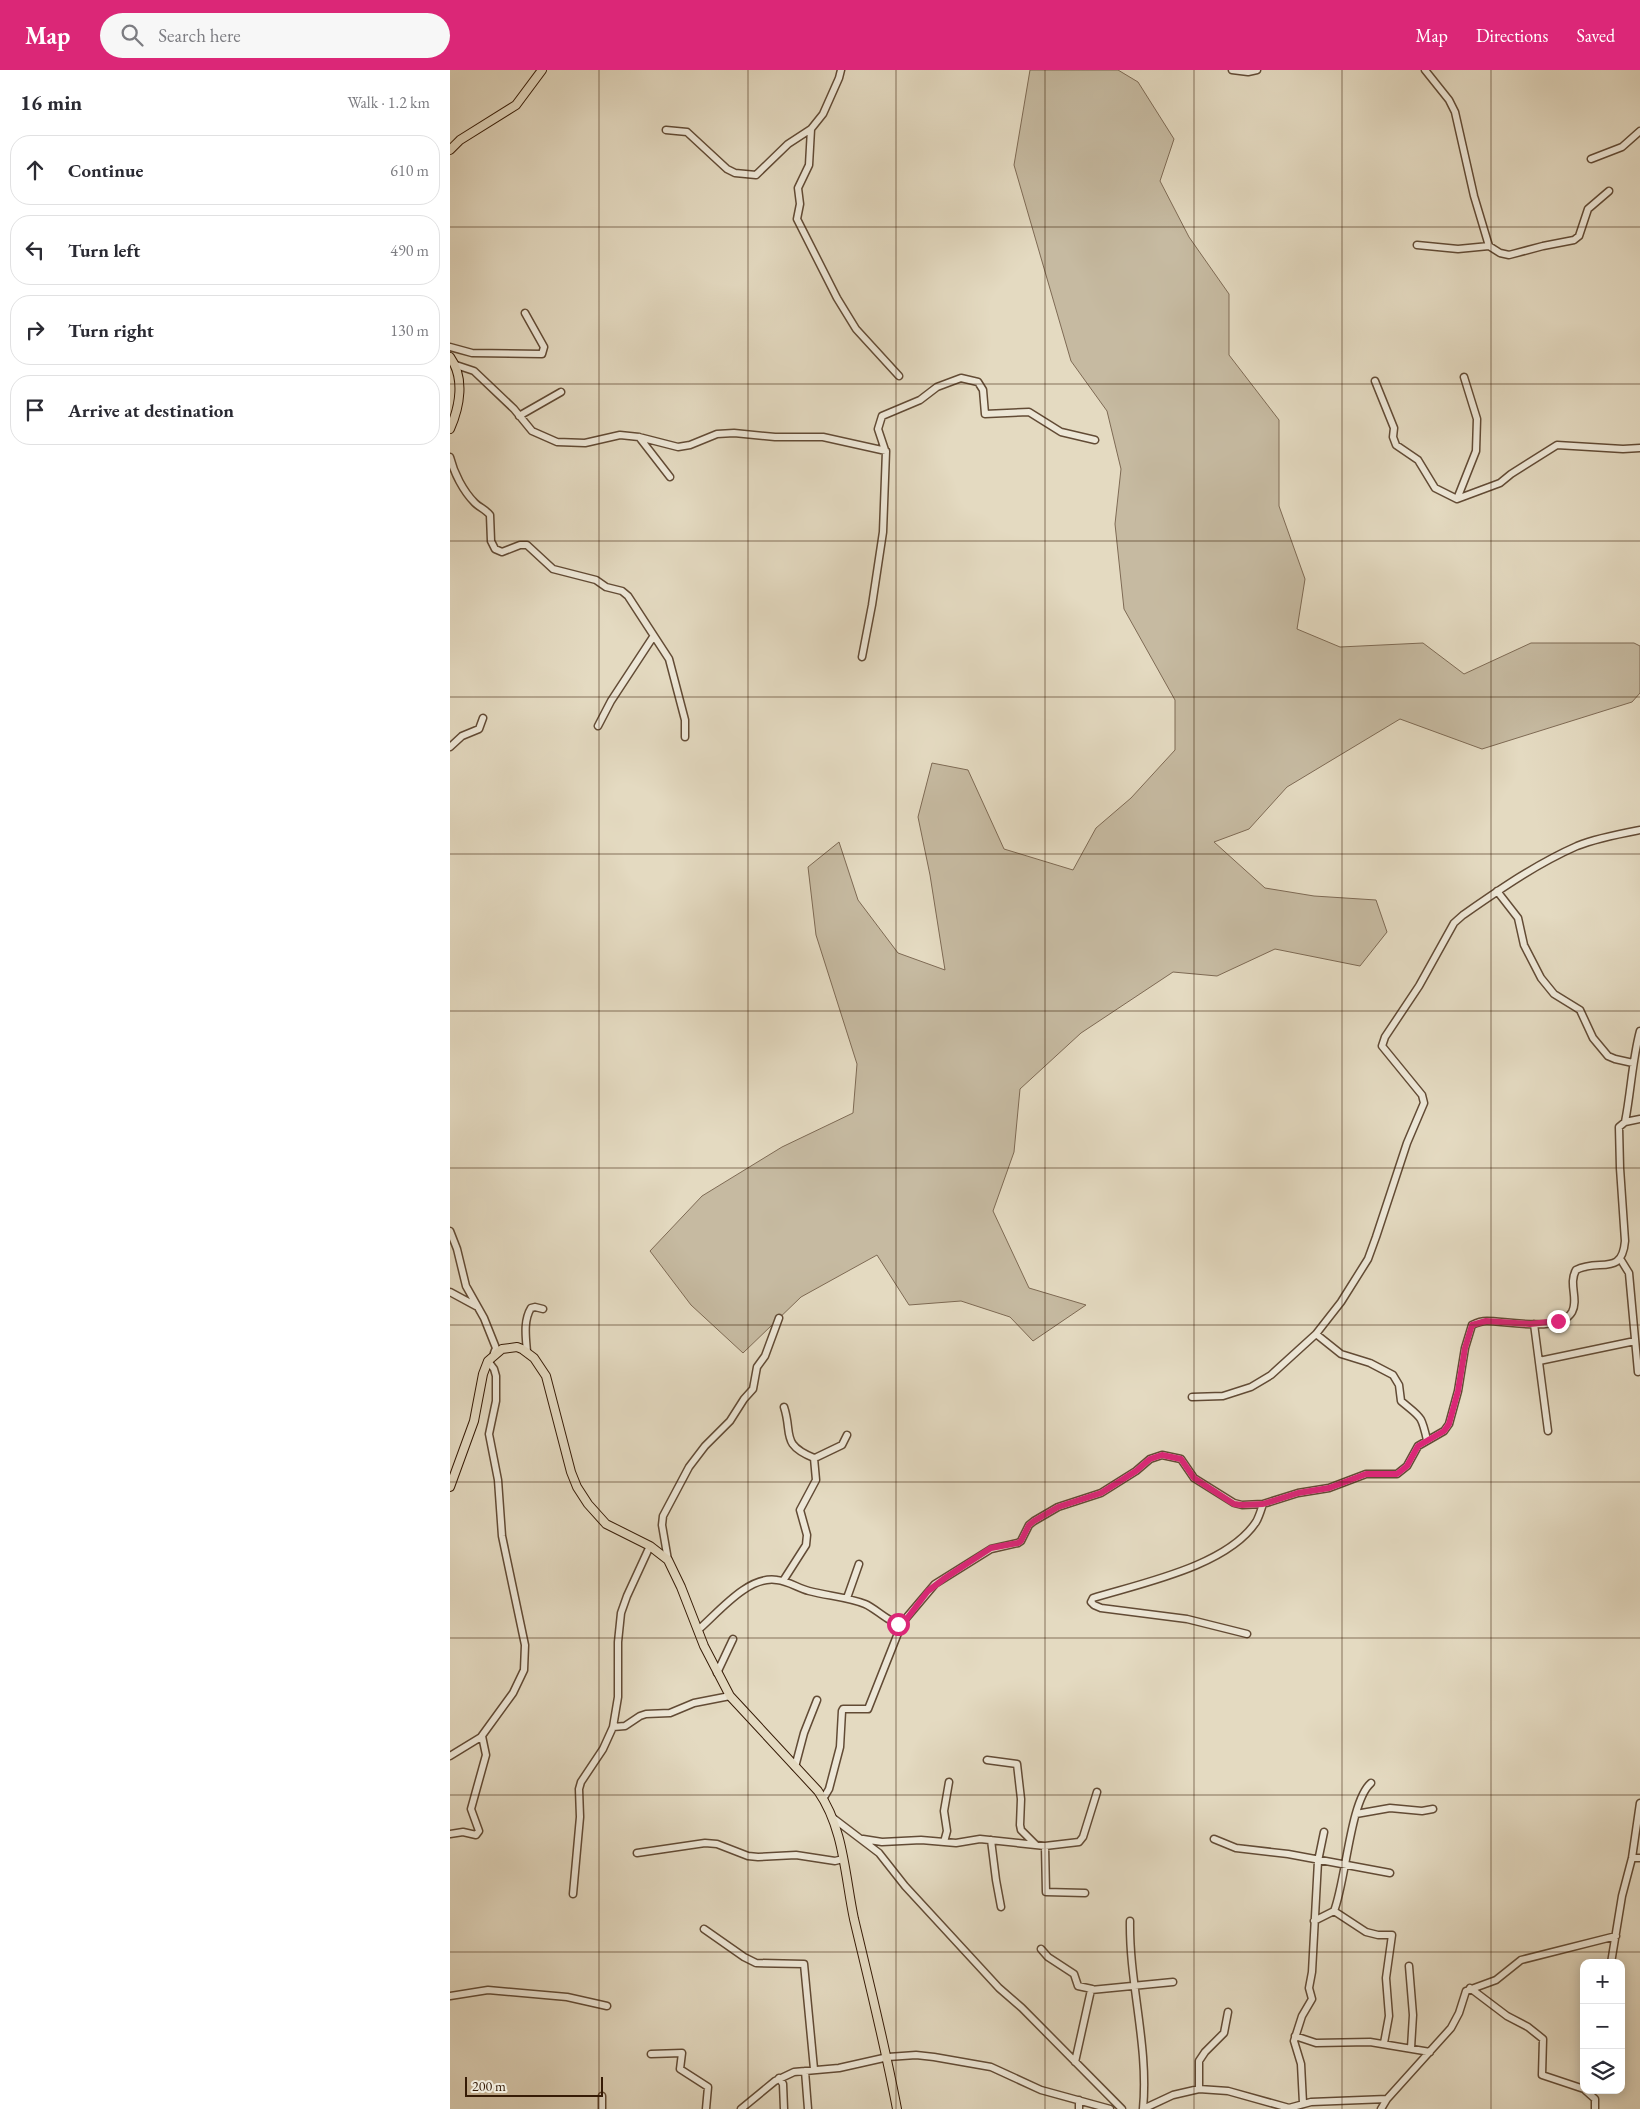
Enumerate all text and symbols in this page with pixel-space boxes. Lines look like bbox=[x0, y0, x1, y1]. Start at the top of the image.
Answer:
search box bbox=[100, 13, 450, 58]
text: Map bbox=[25, 20, 70, 51]
icon: search bbox=[118, 21, 146, 49]
text: Search here bbox=[158, 23, 241, 48]
text: Map bbox=[1416, 24, 1448, 47]
text: Directions bbox=[1476, 24, 1548, 47]
text: Saved bbox=[1576, 24, 1615, 47]
text: 16 min bbox=[20, 89, 82, 116]
text: Walk · 1.2 km bbox=[347, 92, 430, 113]
icon: ahead bbox=[21, 156, 49, 184]
text: Continue bbox=[68, 158, 143, 183]
text: 610 m bbox=[390, 160, 429, 181]
icon: left bbox=[21, 236, 49, 264]
text: Turn left bbox=[68, 238, 140, 263]
text: 490 m bbox=[390, 240, 429, 261]
icon: right bbox=[21, 316, 49, 344]
text: Turn right bbox=[68, 318, 154, 343]
text: 130 m bbox=[390, 320, 429, 341]
icon: arrive bbox=[21, 396, 49, 424]
text: Arrive at destination bbox=[68, 398, 234, 423]
route end bbox=[1547, 1310, 1570, 1333]
route start bbox=[887, 1613, 910, 1636]
map controls bbox=[1580, 1959, 1625, 2094]
button: + bbox=[1580, 1959, 1625, 2004]
button: − bbox=[1580, 2004, 1625, 2049]
button: layers bbox=[1580, 2049, 1625, 2094]
scale bar bbox=[465, 2074, 602, 2097]
text: 200 m bbox=[472, 2077, 506, 2095]

